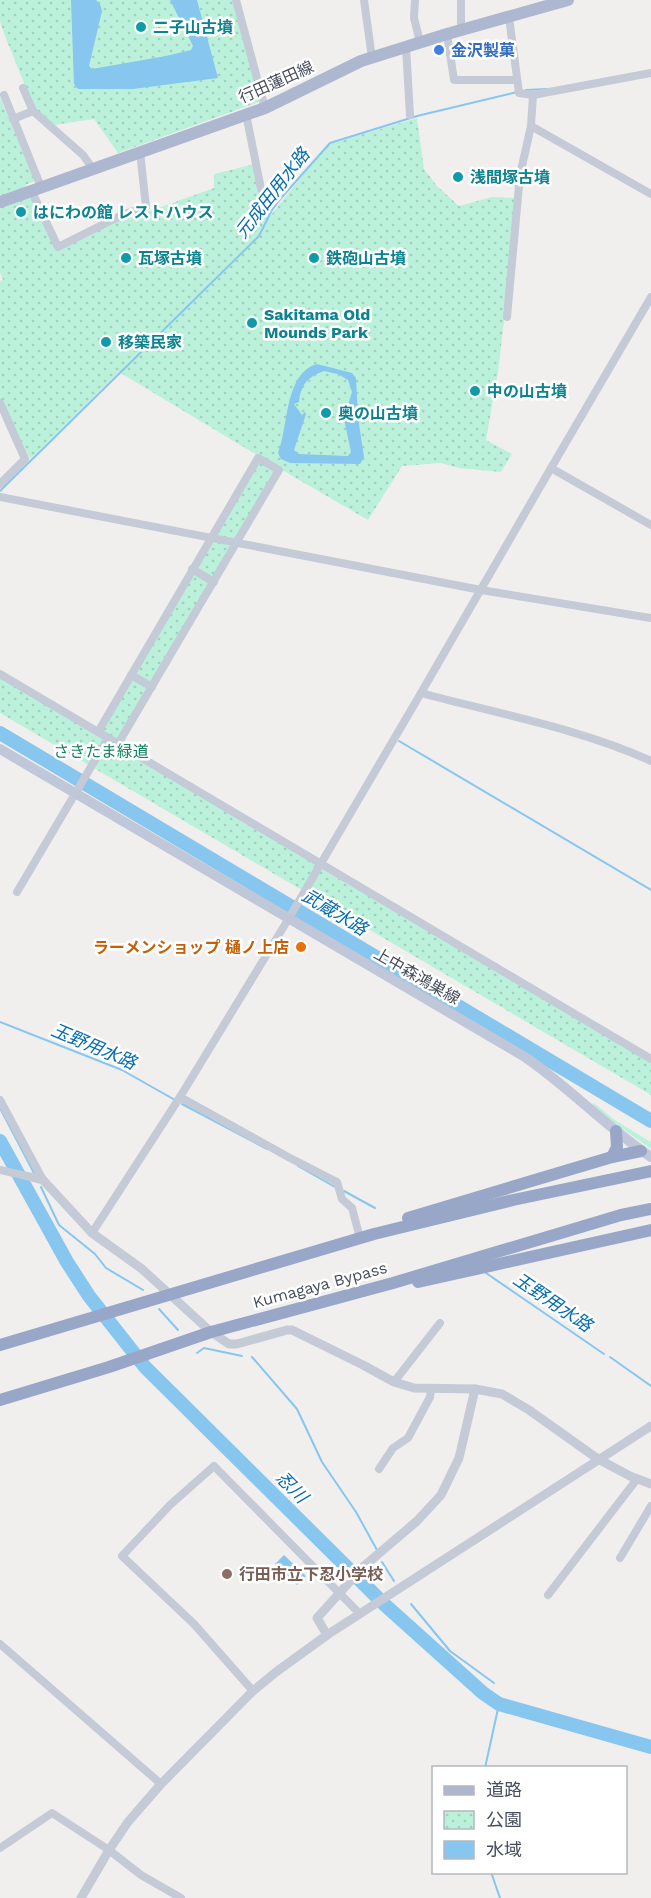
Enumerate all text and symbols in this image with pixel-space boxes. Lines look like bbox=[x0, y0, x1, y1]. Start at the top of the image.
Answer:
place label: 二子山古墳 bbox=[153, 18, 233, 37]
marker: 二子山古墳 bbox=[134, 20, 148, 34]
place label: 金沢製菓 bbox=[451, 41, 515, 60]
marker: 金沢製菓 bbox=[432, 43, 446, 57]
street label: 行田蓮田線 bbox=[236, 57, 316, 107]
water label: 元成田用水路 bbox=[230, 142, 315, 242]
place label: 浅間塚古墳 bbox=[470, 168, 550, 187]
marker: 浅間塚古墳 bbox=[451, 170, 465, 184]
place label: はにわの館 レストハウス bbox=[33, 203, 214, 222]
marker: はにわの館 レストハウス bbox=[14, 205, 28, 219]
place label: 瓦塚古墳 bbox=[138, 249, 202, 268]
place label: 鉄砲山古墳 bbox=[326, 249, 406, 268]
marker: 瓦塚古墳 bbox=[119, 251, 133, 265]
marker: 鉄砲山古墳 bbox=[307, 251, 321, 265]
place label: Sakitama Old Mounds Park bbox=[264, 305, 370, 342]
marker: Sakitama Old Mounds Park bbox=[245, 316, 259, 330]
place label: 移築民家 bbox=[118, 333, 182, 352]
marker: 移築民家 bbox=[99, 335, 113, 349]
place label: 中の山古墳 bbox=[487, 382, 567, 401]
marker: 中の山古墳 bbox=[468, 384, 482, 398]
place label: 奥の山古墳 bbox=[338, 404, 418, 423]
marker: 奥の山古墳 bbox=[319, 406, 333, 420]
park label: さきたま緑道 bbox=[53, 742, 149, 761]
water label: 武蔵水路 bbox=[299, 884, 373, 941]
place label: ラーメンショップ 樋ノ上店 bbox=[93, 938, 289, 957]
marker: ラーメンショップ 樋ノ上店 bbox=[294, 940, 308, 954]
street label: 上中森鴻巣線 bbox=[371, 944, 463, 1008]
water label: 玉野用水路 bbox=[48, 1019, 141, 1074]
street label: Kumagaya Bypass bbox=[251, 1258, 389, 1312]
water label: 玉野用水路 bbox=[510, 1268, 598, 1337]
water label: 忍川 bbox=[272, 1467, 314, 1509]
place label: 行田市立下忍小学校 bbox=[239, 1565, 383, 1584]
marker: 行田市立下忍小学校 bbox=[220, 1567, 234, 1581]
legend bbox=[432, 1766, 627, 1874]
text: 道路 bbox=[486, 1779, 522, 1800]
text: 公園 bbox=[486, 1809, 522, 1830]
text: 水域 bbox=[486, 1839, 522, 1860]

